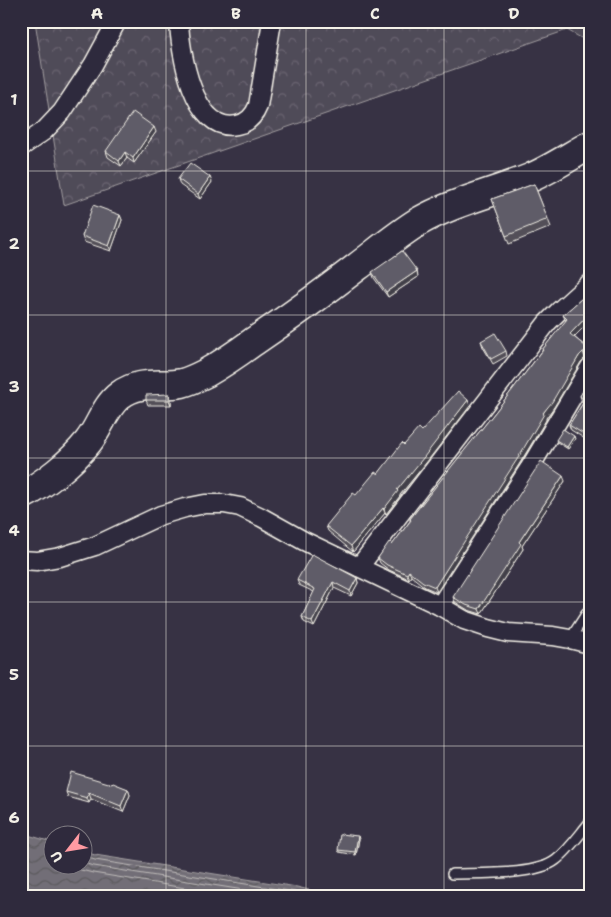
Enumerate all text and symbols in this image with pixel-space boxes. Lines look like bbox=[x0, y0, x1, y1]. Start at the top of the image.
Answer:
text: A bbox=[91, 3, 103, 24]
text: B bbox=[231, 3, 241, 24]
text: C bbox=[370, 3, 380, 24]
text: D bbox=[508, 3, 520, 24]
text: 1 bbox=[10, 89, 18, 110]
text: 2 bbox=[8, 233, 20, 254]
text: 3 bbox=[8, 376, 20, 397]
text: 4 bbox=[8, 520, 20, 541]
text: 5 bbox=[9, 664, 19, 685]
text: 6 bbox=[8, 807, 20, 828]
north arrow bbox=[42, 824, 92, 874]
text: U bbox=[47, 848, 67, 865]

